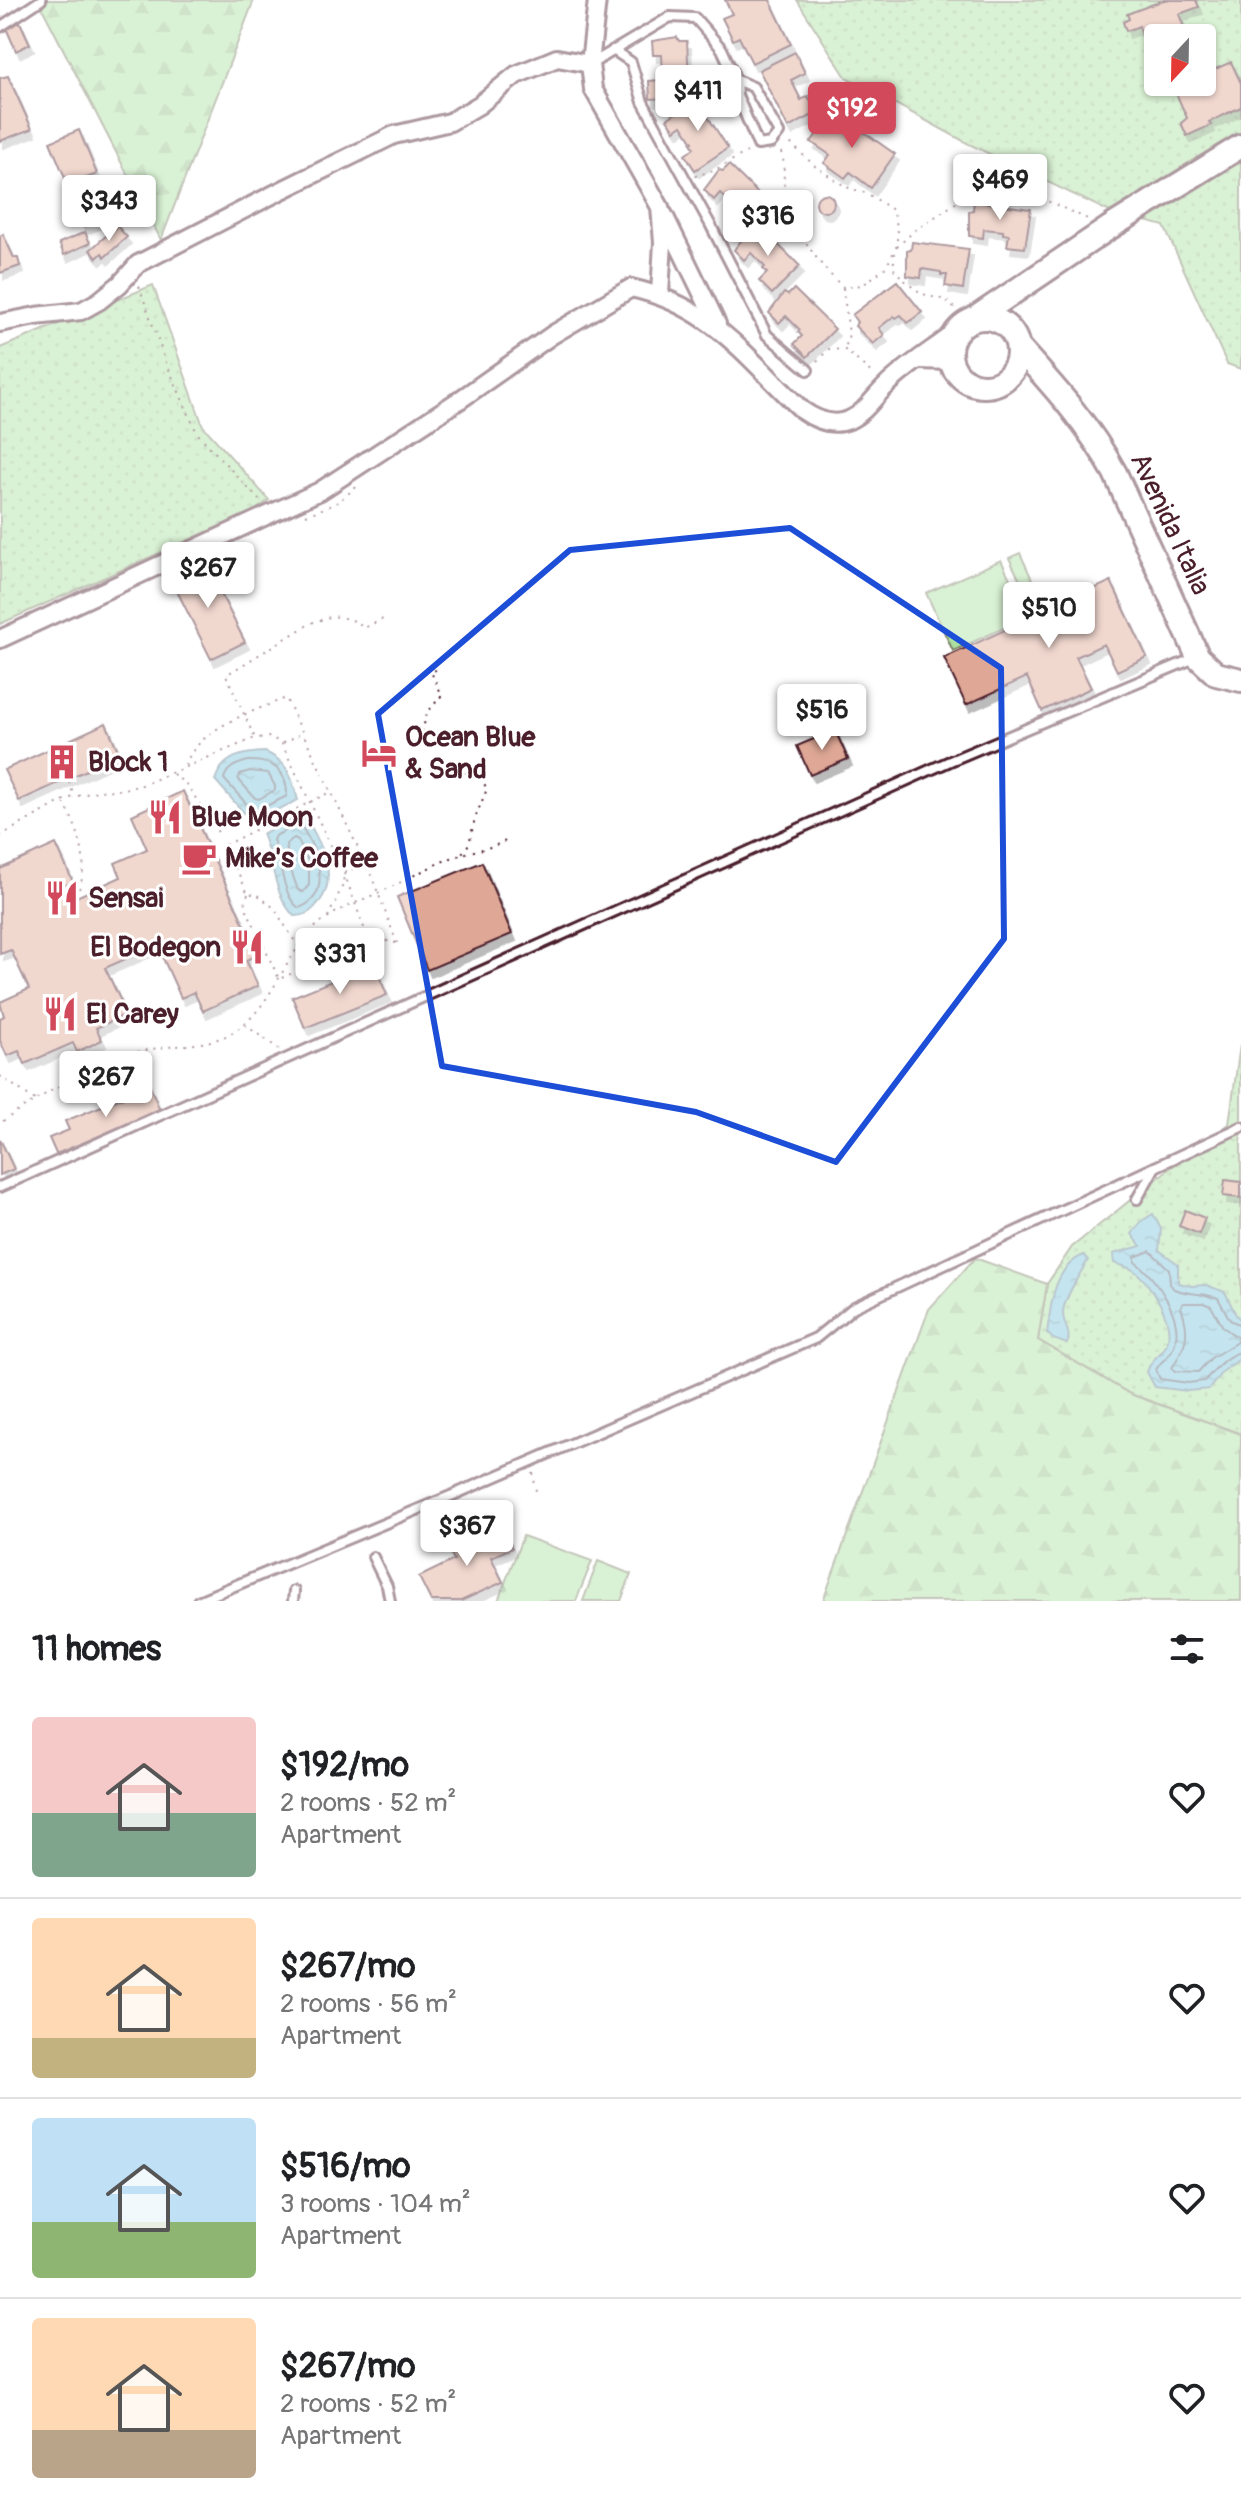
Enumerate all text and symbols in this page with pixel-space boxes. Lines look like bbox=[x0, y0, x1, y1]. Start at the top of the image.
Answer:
north arrow bbox=[1144, 24, 1216, 96]
map controls bbox=[1144, 24, 1216, 96]
pin: $411 bbox=[651, 65, 745, 133]
text: $411 bbox=[673, 75, 723, 107]
pin: $192 bbox=[805, 82, 899, 150]
text: $192 bbox=[826, 92, 878, 124]
pin: $469 bbox=[953, 154, 1047, 222]
text: $469 bbox=[971, 164, 1029, 196]
pin: $343 bbox=[62, 175, 156, 243]
text: $343 bbox=[80, 185, 138, 217]
pin: $316 bbox=[721, 190, 815, 258]
text: $316 bbox=[741, 200, 795, 232]
street label: Avenida Italia bbox=[1122, 447, 1218, 601]
pin: $267 bbox=[161, 542, 255, 610]
text: $267 bbox=[179, 552, 237, 584]
pin: $510 bbox=[1002, 582, 1096, 650]
text: $510 bbox=[1021, 592, 1077, 624]
pin: $516 bbox=[775, 684, 869, 752]
text: $516 bbox=[795, 694, 849, 726]
place label: Ocean Blue & Sand bbox=[405, 720, 537, 787]
hotel icon: Ocean Blue & Sand bbox=[360, 734, 398, 772]
building icon: Block 1 bbox=[43, 743, 81, 781]
place label: Block 1 bbox=[88, 745, 168, 780]
restaurant icon: Blue Moon bbox=[146, 798, 184, 836]
place label: Blue Moon bbox=[191, 800, 313, 835]
cafe icon: Mike's Coffee bbox=[180, 839, 218, 877]
place label: Mike's Coffee bbox=[225, 841, 379, 876]
restaurant icon: Sensai bbox=[43, 879, 81, 917]
place label: Sensai bbox=[88, 881, 163, 916]
restaurant icon: El Bodegon bbox=[228, 928, 266, 966]
pin: $331 bbox=[293, 928, 387, 996]
place label: El Bodegon bbox=[90, 930, 221, 965]
text: $331 bbox=[313, 938, 367, 970]
restaurant icon: El Carey bbox=[41, 995, 79, 1033]
place label: El Carey bbox=[86, 997, 179, 1032]
pin: $267 bbox=[59, 1051, 153, 1119]
text: $267 bbox=[77, 1061, 135, 1093]
pin: $367 bbox=[420, 1500, 514, 1568]
text: $367 bbox=[438, 1510, 496, 1542]
icon: filters bbox=[1165, 1627, 1209, 1671]
text: 11 homes bbox=[32, 1628, 161, 1671]
text: $192/mo bbox=[280, 1744, 409, 1787]
icon: home bbox=[96, 1749, 192, 1845]
icon: heart bbox=[1165, 1775, 1209, 1819]
text: 2 rooms · 52 m² bbox=[280, 1787, 456, 1819]
text: Apartment bbox=[280, 1819, 401, 1851]
text: $267/mo bbox=[280, 1945, 416, 1988]
icon: home bbox=[96, 1950, 192, 2046]
icon: heart bbox=[1165, 1976, 1209, 2020]
text: 2 rooms · 56 m² bbox=[280, 1988, 457, 2020]
text: Apartment bbox=[280, 2020, 401, 2052]
text: $516/mo bbox=[280, 2145, 411, 2188]
icon: home bbox=[96, 2150, 192, 2246]
icon: heart bbox=[1165, 2176, 1209, 2220]
text: 3 rooms · 104 m² bbox=[280, 2188, 471, 2220]
text: Apartment bbox=[280, 2220, 401, 2252]
text: $267/mo bbox=[280, 2345, 416, 2388]
icon: home bbox=[96, 2350, 192, 2446]
icon: heart bbox=[1165, 2376, 1209, 2420]
text: 2 rooms · 52 m² bbox=[280, 2388, 456, 2420]
text: Apartment bbox=[280, 2420, 401, 2452]

